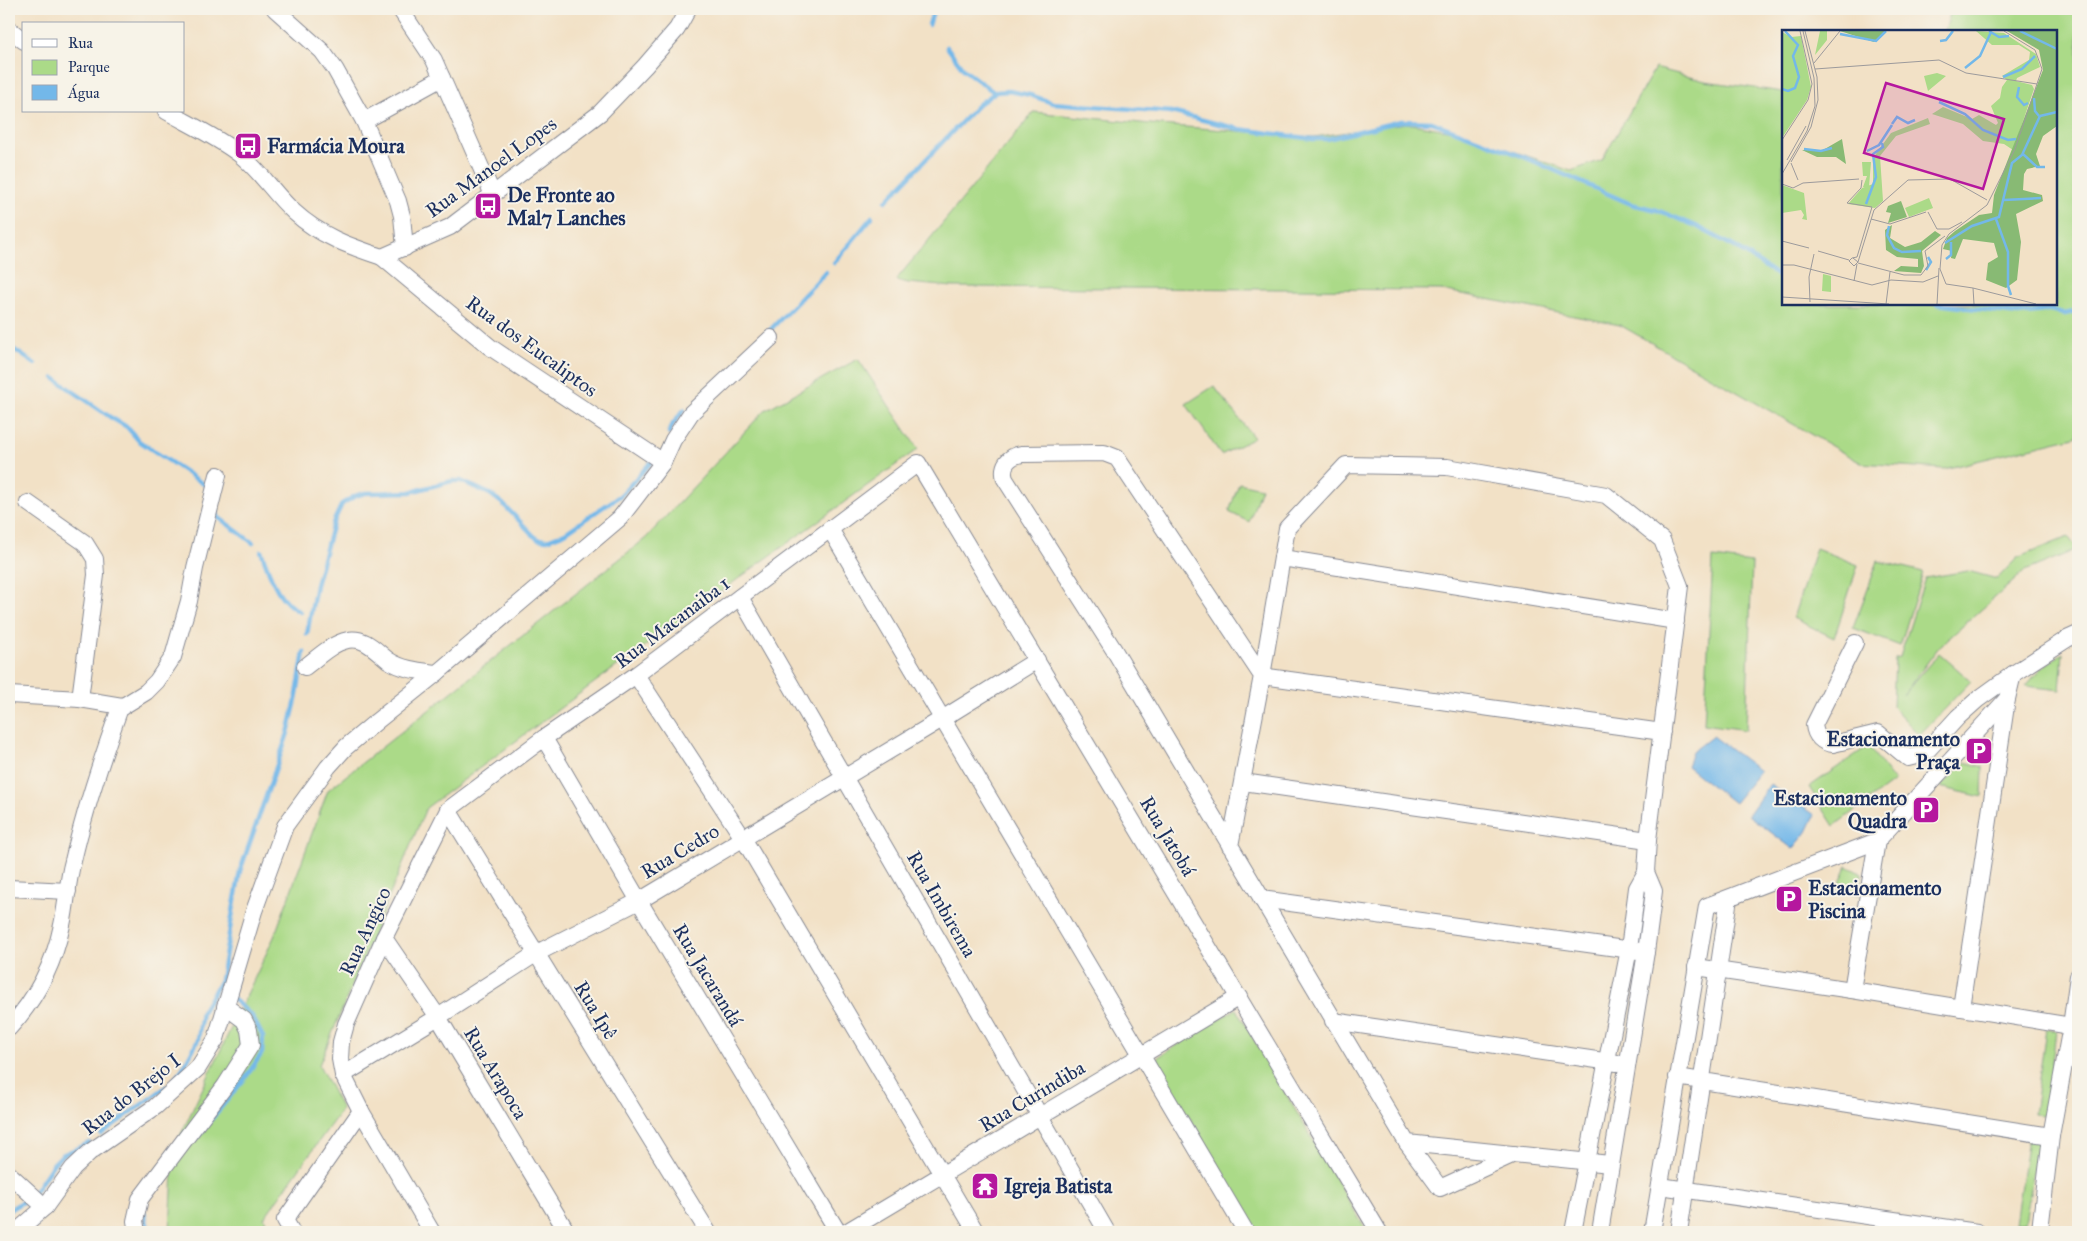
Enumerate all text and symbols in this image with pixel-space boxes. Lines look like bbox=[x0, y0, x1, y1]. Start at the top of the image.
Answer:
legend bbox=[22, 22, 185, 112]
inset map bbox=[1782, 30, 2057, 305]
text: Rua bbox=[68, 34, 93, 52]
text: Parque bbox=[68, 58, 110, 77]
text: Água bbox=[67, 83, 100, 102]
street label: Rua Manoel Lopes bbox=[421, 111, 561, 223]
bus stop icon: Farmácia Moura bbox=[233, 131, 263, 161]
place label: Farmácia Moura bbox=[267, 134, 405, 158]
place label: De Fronte ao Mal7 Lanches bbox=[507, 183, 626, 230]
bus stop icon: De Fronte ao Mal7 Lanches bbox=[473, 191, 503, 221]
street label: Rua dos Eucaliptos bbox=[462, 290, 602, 402]
street label: Rua Macanaiba 1 bbox=[610, 571, 735, 673]
place label: Estacionamento Praça bbox=[1826, 727, 1961, 775]
parking icon: Estacionamento Praça bbox=[1964, 736, 1994, 766]
place label: Estacionamento Quadra bbox=[1773, 786, 1908, 834]
street label: Rua Jatobá bbox=[1134, 792, 1201, 881]
parking icon: Estacionamento Quadra bbox=[1911, 795, 1941, 825]
street label: Rua Cedro bbox=[637, 818, 723, 884]
street label: Rua Imbirema bbox=[902, 847, 982, 962]
place label: Estacionamento Piscina bbox=[1808, 876, 1942, 923]
street label: Rua Angico bbox=[334, 883, 397, 980]
parking icon: Estacionamento Piscina bbox=[1774, 884, 1804, 914]
street label: Rua Jacarandá bbox=[667, 919, 748, 1032]
street label: Rua Ipê bbox=[569, 976, 623, 1044]
street label: Rua Arapoca bbox=[459, 1022, 533, 1124]
street label: Rua do Brejo I bbox=[77, 1048, 185, 1140]
street label: Rua Curindiba bbox=[975, 1055, 1090, 1137]
temple icon: Igreja Batista bbox=[970, 1171, 1000, 1201]
place label: Igreja Batista bbox=[1004, 1174, 1113, 1199]

